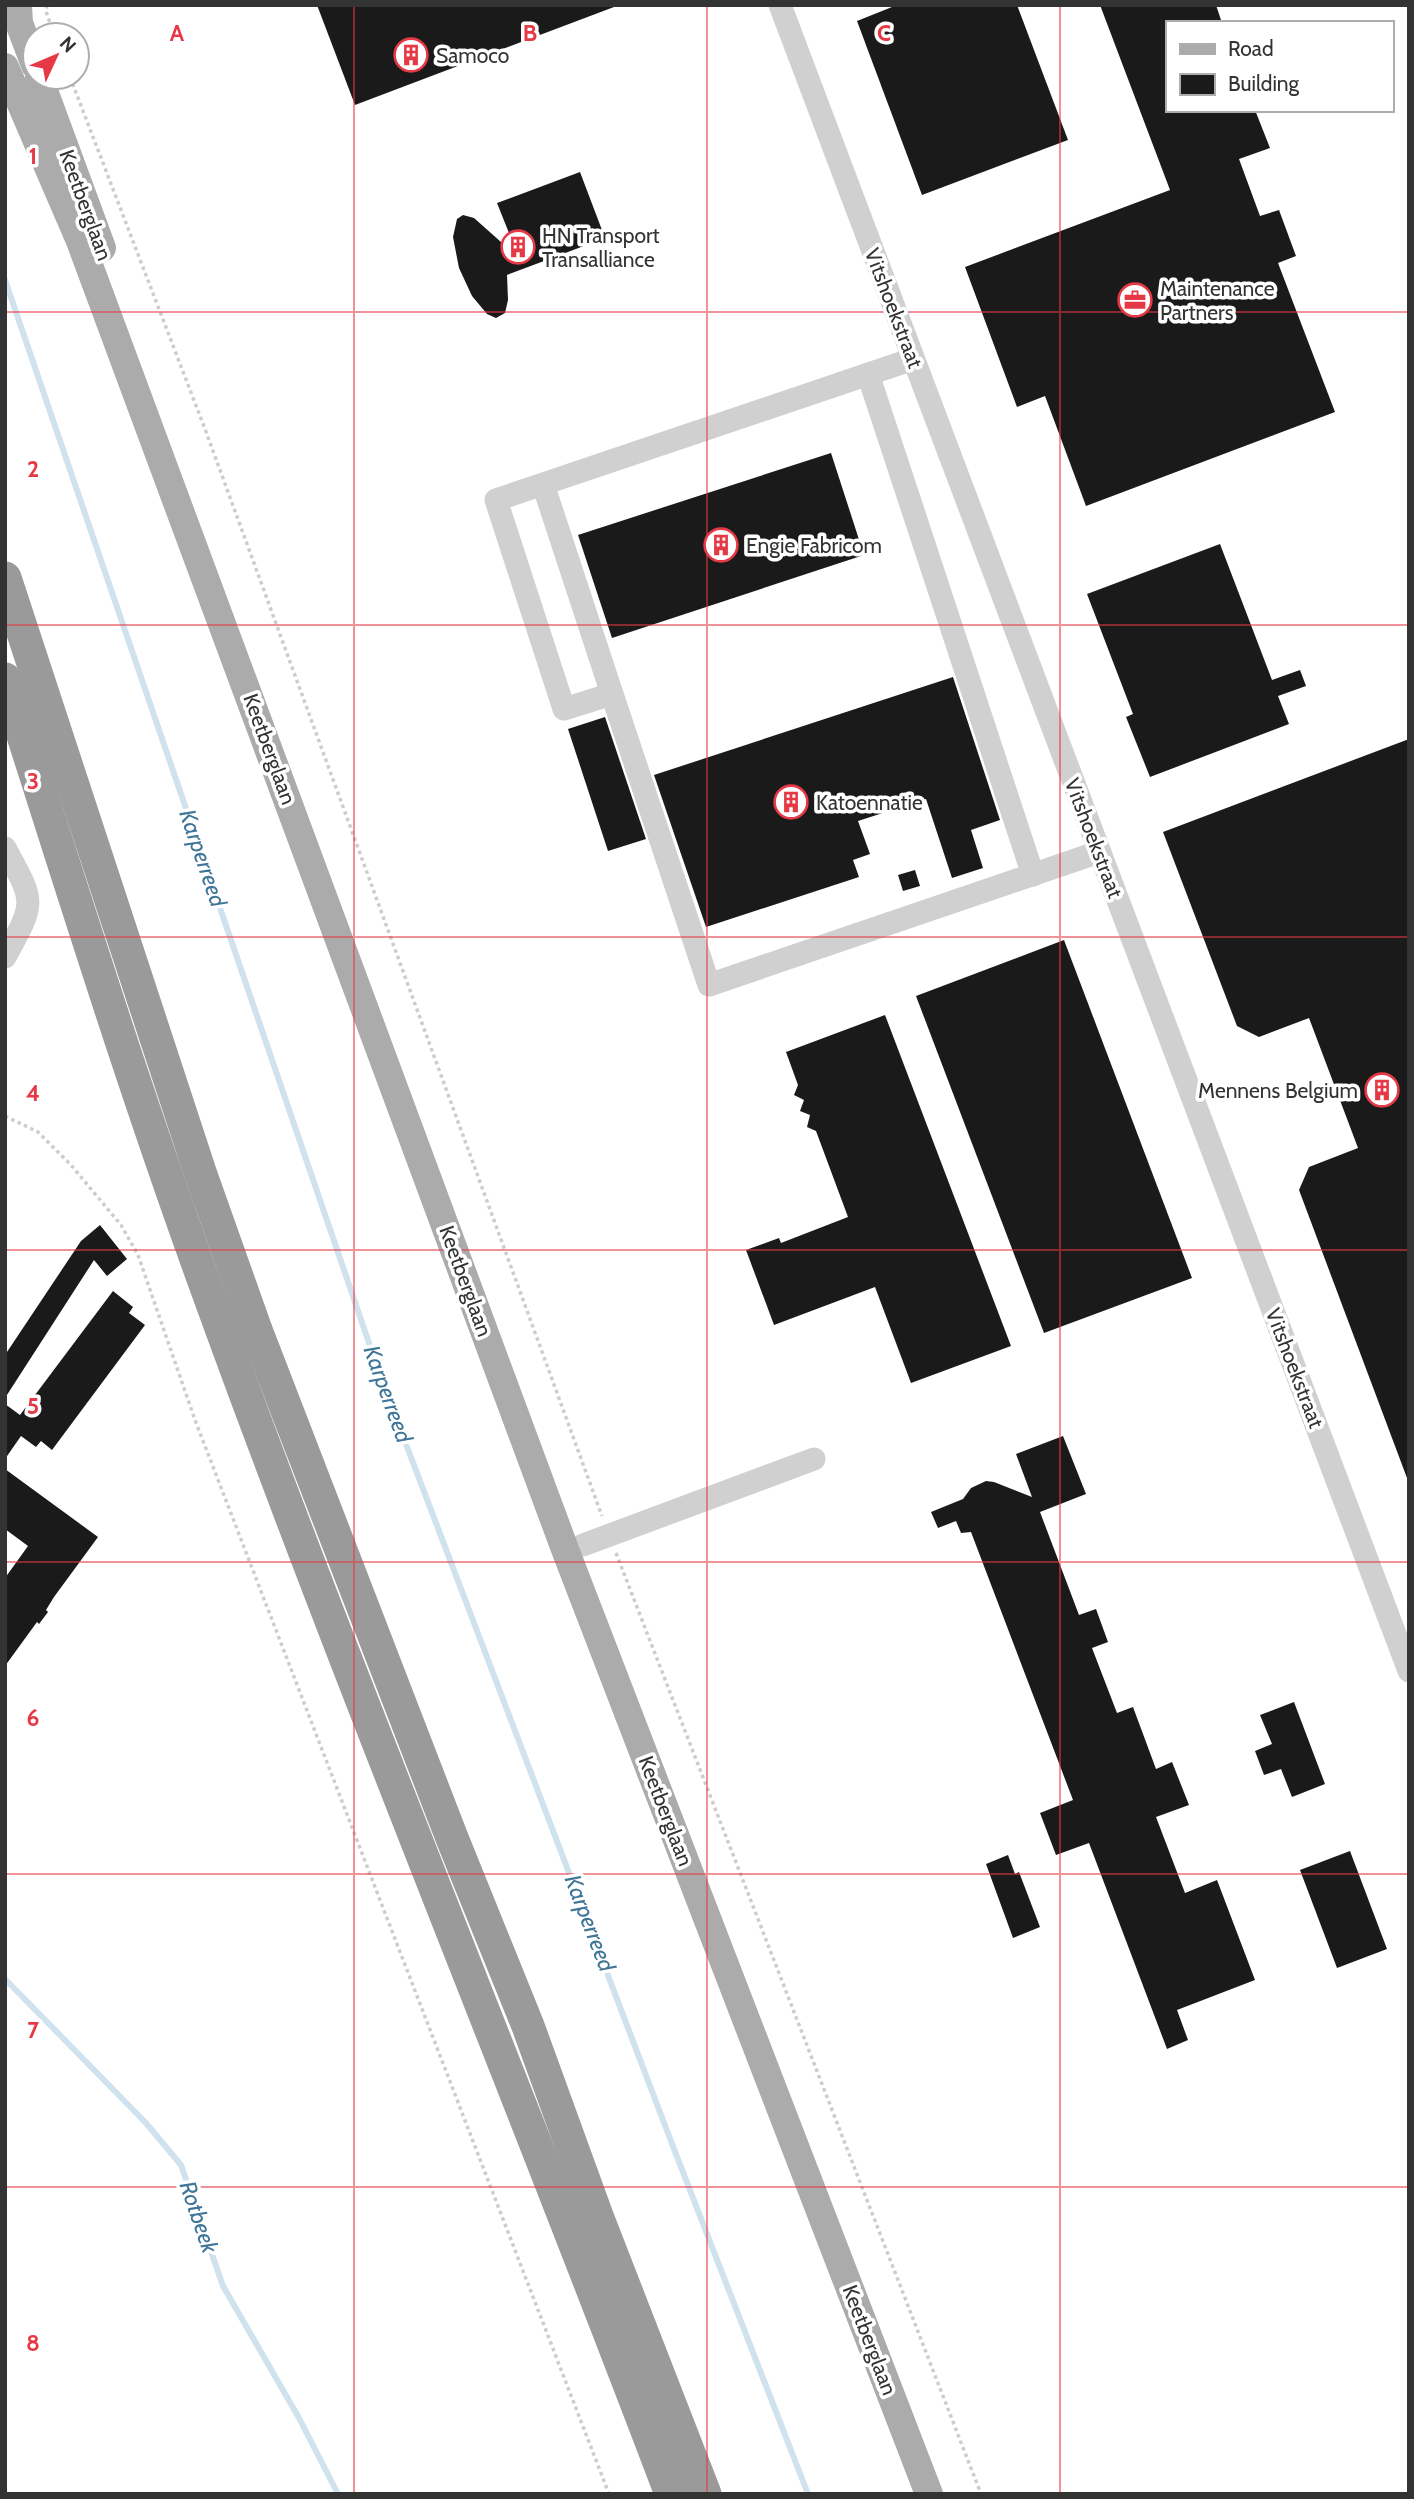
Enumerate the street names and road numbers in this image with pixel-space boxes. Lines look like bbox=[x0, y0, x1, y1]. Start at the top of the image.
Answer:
street label: Keetberglaan bbox=[54, 146, 118, 264]
street label: Vitshoekstraat bbox=[860, 245, 928, 371]
street label: Keetberglaan bbox=[238, 690, 302, 808]
street label: Vitshoekstraat bbox=[1060, 775, 1128, 901]
street label: Keetberglaan bbox=[434, 1222, 498, 1340]
street label: Vitshoekstraat bbox=[1261, 1305, 1329, 1431]
street label: Keetberglaan bbox=[634, 1752, 698, 1870]
street label: Keetberglaan bbox=[838, 2281, 902, 2399]

